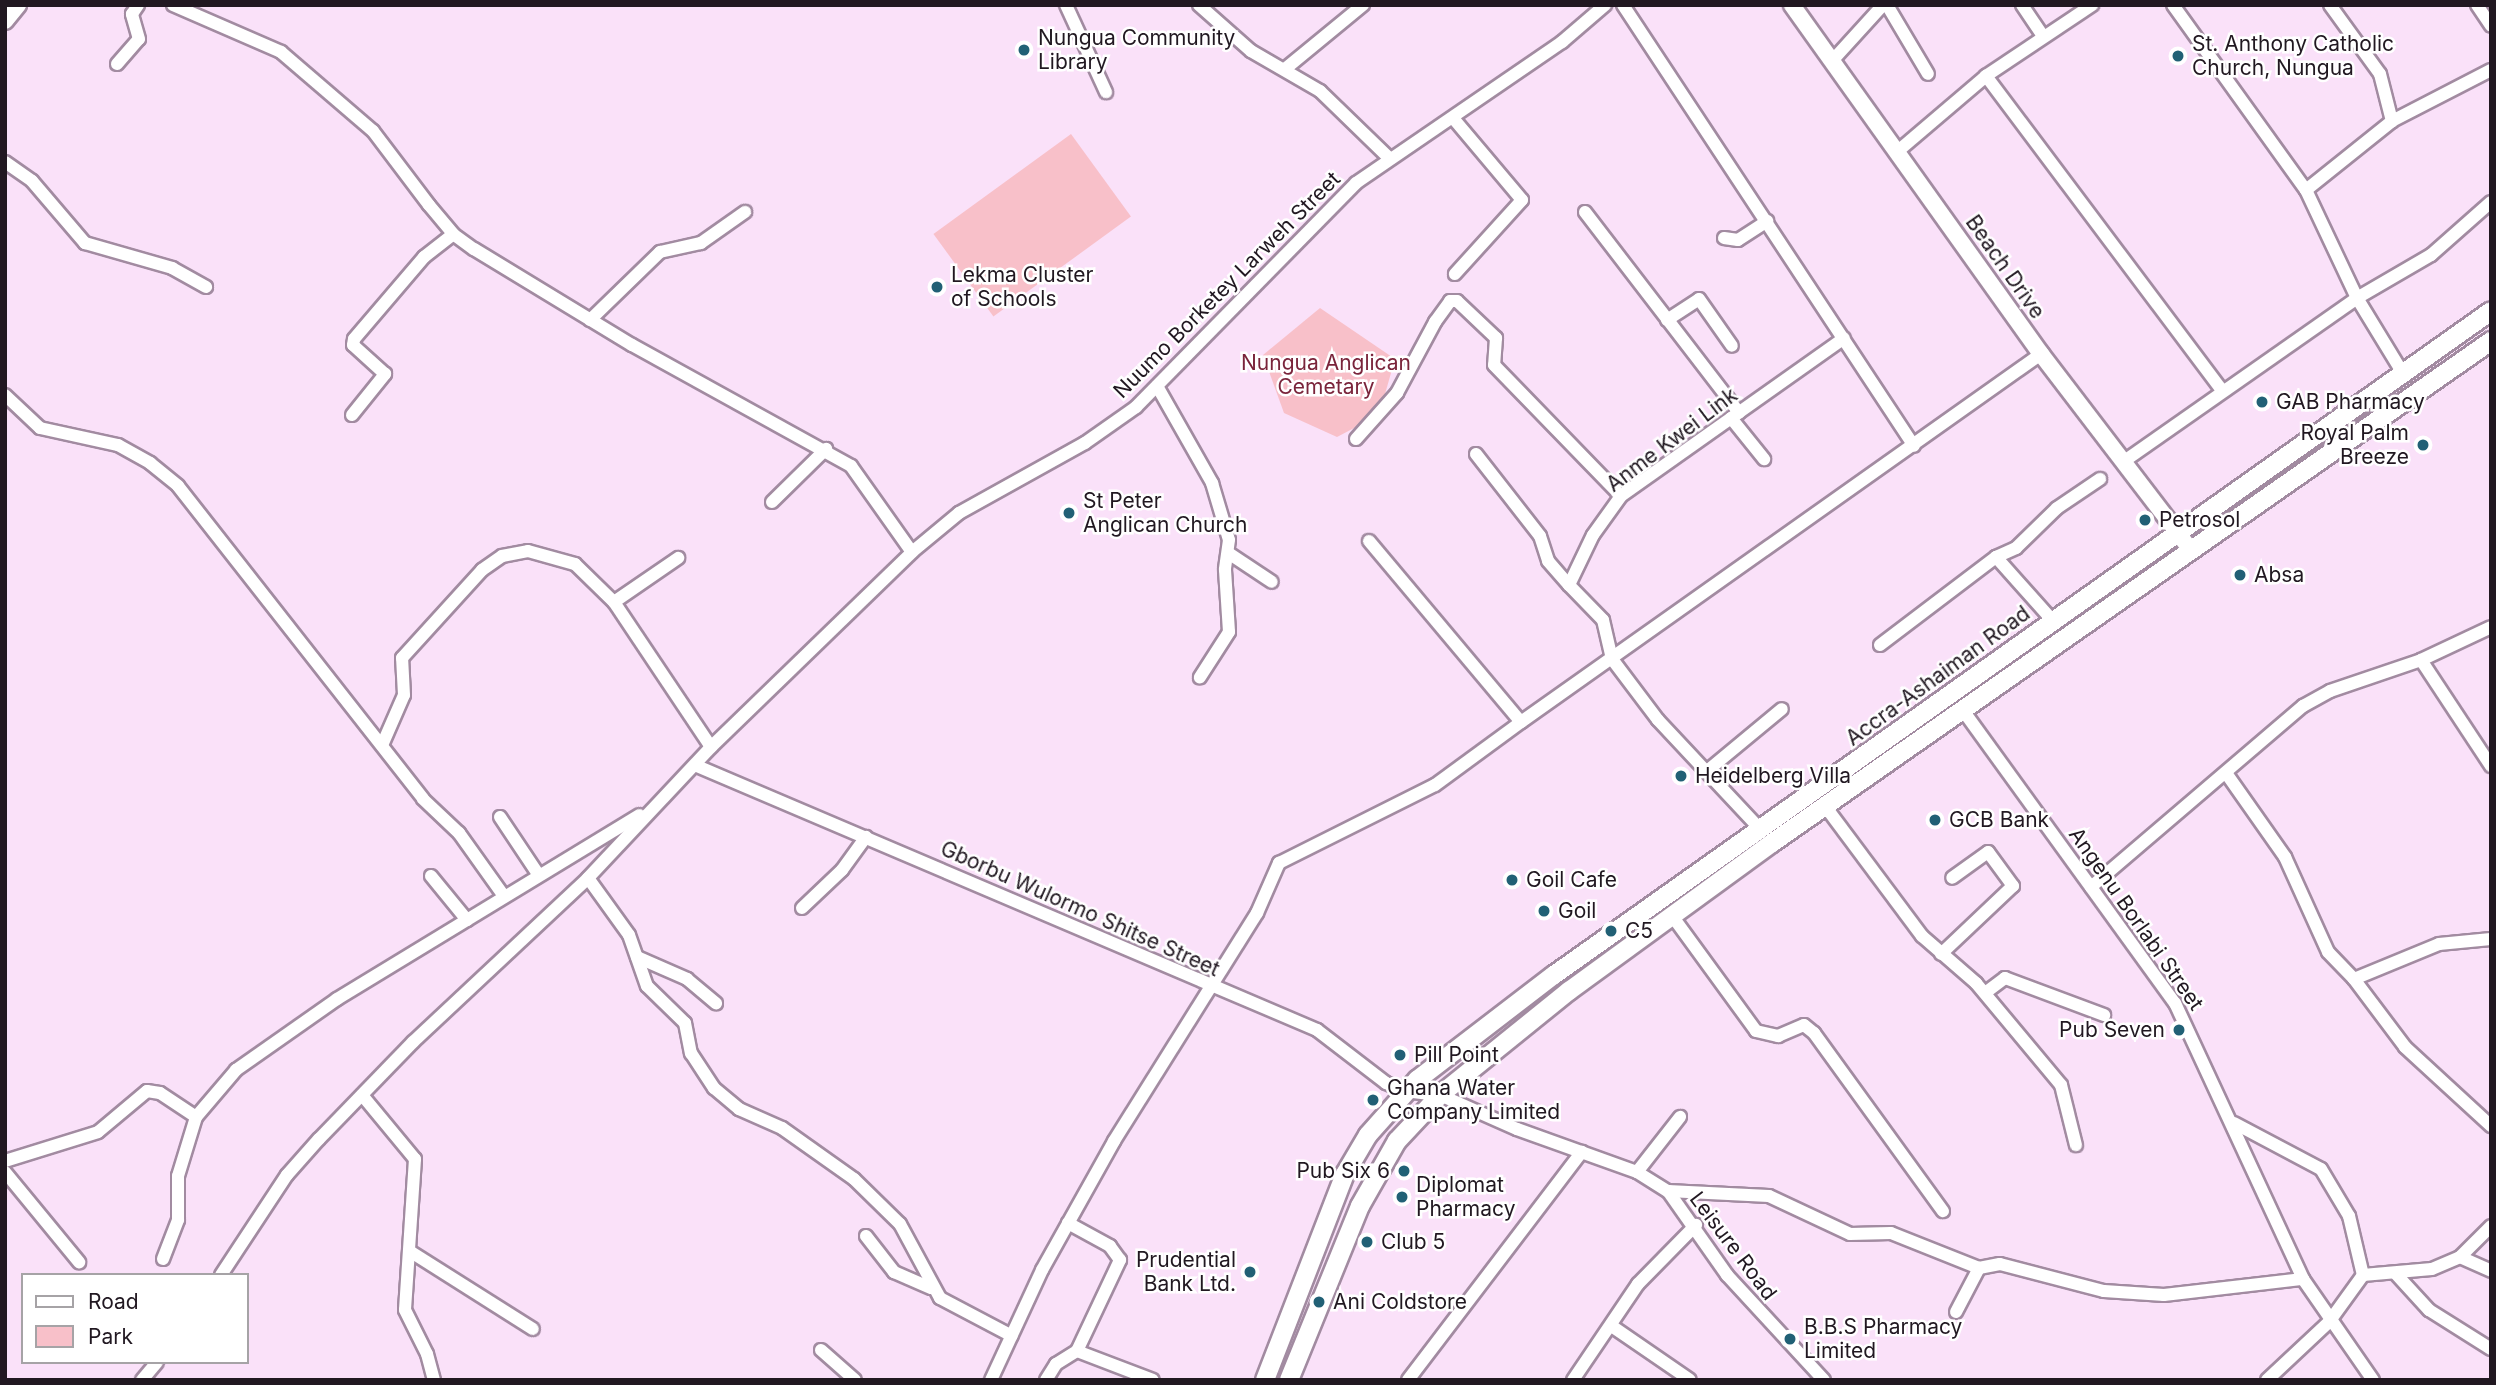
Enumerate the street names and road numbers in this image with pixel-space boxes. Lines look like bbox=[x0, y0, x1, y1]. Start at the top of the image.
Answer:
street label: Nuumo Borketey Larweh Street bbox=[1108, 166, 1346, 404]
street label: Beach Drive bbox=[1960, 210, 2050, 324]
street label: Anme Kwei Link bbox=[1602, 383, 1742, 497]
street label: Accra-Ashaiman Road bbox=[1841, 601, 2035, 751]
street label: Angenu Borlabi Street bbox=[2063, 823, 2209, 1015]
street label: Gborbu Wulormo Shitse Street bbox=[937, 836, 1223, 982]
street label: Leisure Road bbox=[1684, 1187, 1782, 1305]

